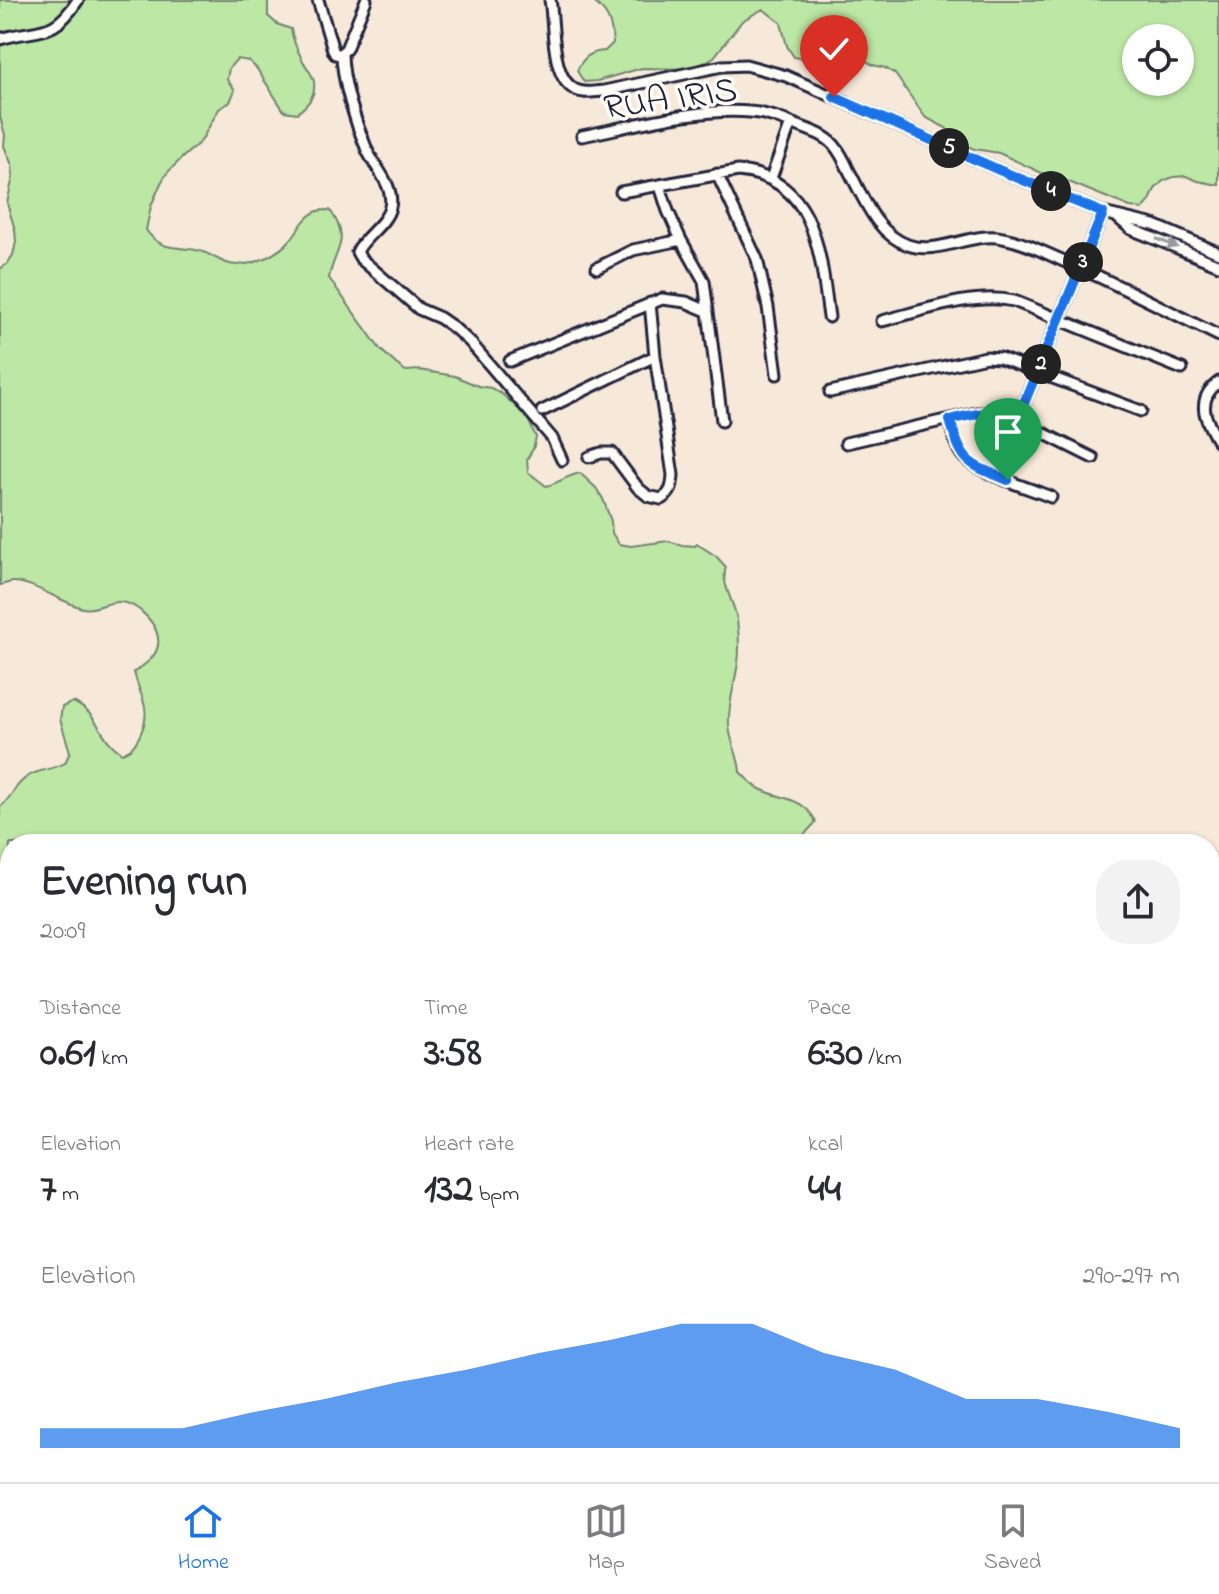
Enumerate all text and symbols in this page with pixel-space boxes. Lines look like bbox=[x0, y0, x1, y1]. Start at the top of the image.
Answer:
pin bbox=[800, 15, 868, 97]
map controls bbox=[1122, 24, 1194, 96]
button: locate bbox=[1122, 24, 1194, 96]
icon: check bbox=[812, 27, 856, 71]
street label: RUA IRIS bbox=[601, 65, 741, 136]
pin: 5 bbox=[929, 128, 969, 168]
text: 5 bbox=[943, 132, 955, 164]
pin: 4 bbox=[1031, 171, 1071, 211]
text: 4 bbox=[1046, 175, 1056, 207]
one-way arrow bbox=[1155, 237, 1179, 250]
pin: 3 bbox=[1063, 242, 1103, 282]
text: 3 bbox=[1078, 246, 1088, 278]
pin: 2 bbox=[1021, 344, 1061, 384]
text: 2 bbox=[1036, 348, 1046, 380]
pin bbox=[974, 398, 1042, 480]
icon: arrive bbox=[986, 410, 1030, 454]
text: Evening run bbox=[40, 851, 247, 915]
button: share bbox=[1096, 860, 1180, 944]
text: 20:09 bbox=[40, 913, 85, 951]
text: Distance bbox=[40, 993, 121, 1025]
text: Time bbox=[424, 993, 468, 1025]
text: Pace bbox=[808, 993, 851, 1025]
text: 0.61 bbox=[40, 1025, 96, 1084]
text: 3:58 bbox=[424, 1025, 482, 1084]
text: 6:30 bbox=[808, 1025, 863, 1084]
text: km bbox=[96, 1043, 128, 1075]
text: /km bbox=[863, 1043, 902, 1075]
text: Elevation bbox=[40, 1129, 121, 1161]
text: Heart rate bbox=[424, 1129, 514, 1161]
text: kcal bbox=[808, 1129, 843, 1161]
text: 7 bbox=[40, 1161, 56, 1220]
text: 132 bbox=[424, 1161, 473, 1220]
text: 44 bbox=[808, 1161, 841, 1220]
text: m bbox=[56, 1179, 79, 1211]
text: bpm bbox=[473, 1179, 519, 1211]
text: Elevation bbox=[40, 1258, 136, 1296]
text: 290–297 m bbox=[1082, 1258, 1180, 1296]
tab: Home bbox=[178, 1499, 229, 1579]
tab: Map bbox=[584, 1499, 628, 1579]
tab: Saved bbox=[984, 1499, 1041, 1579]

